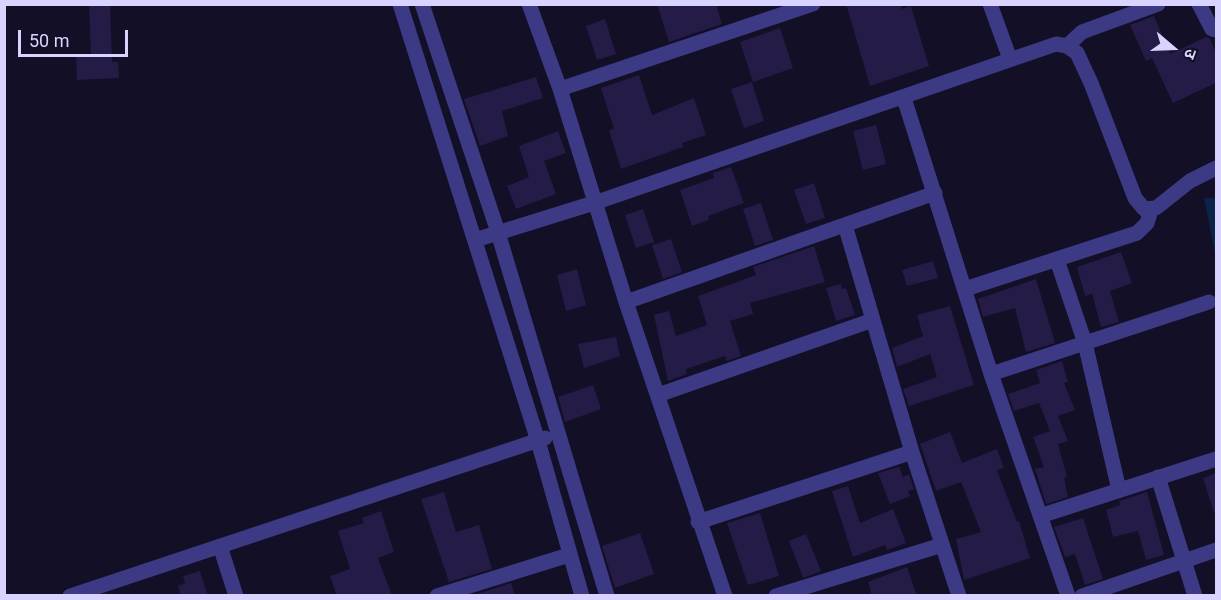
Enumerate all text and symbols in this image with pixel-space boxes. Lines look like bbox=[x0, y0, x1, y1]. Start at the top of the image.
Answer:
scale bar bbox=[21, 18, 130, 56]
north arrow bbox=[1143, 18, 1203, 78]
text: 50 m bbox=[29, 30, 69, 51]
text: उ bbox=[1180, 46, 1201, 62]

